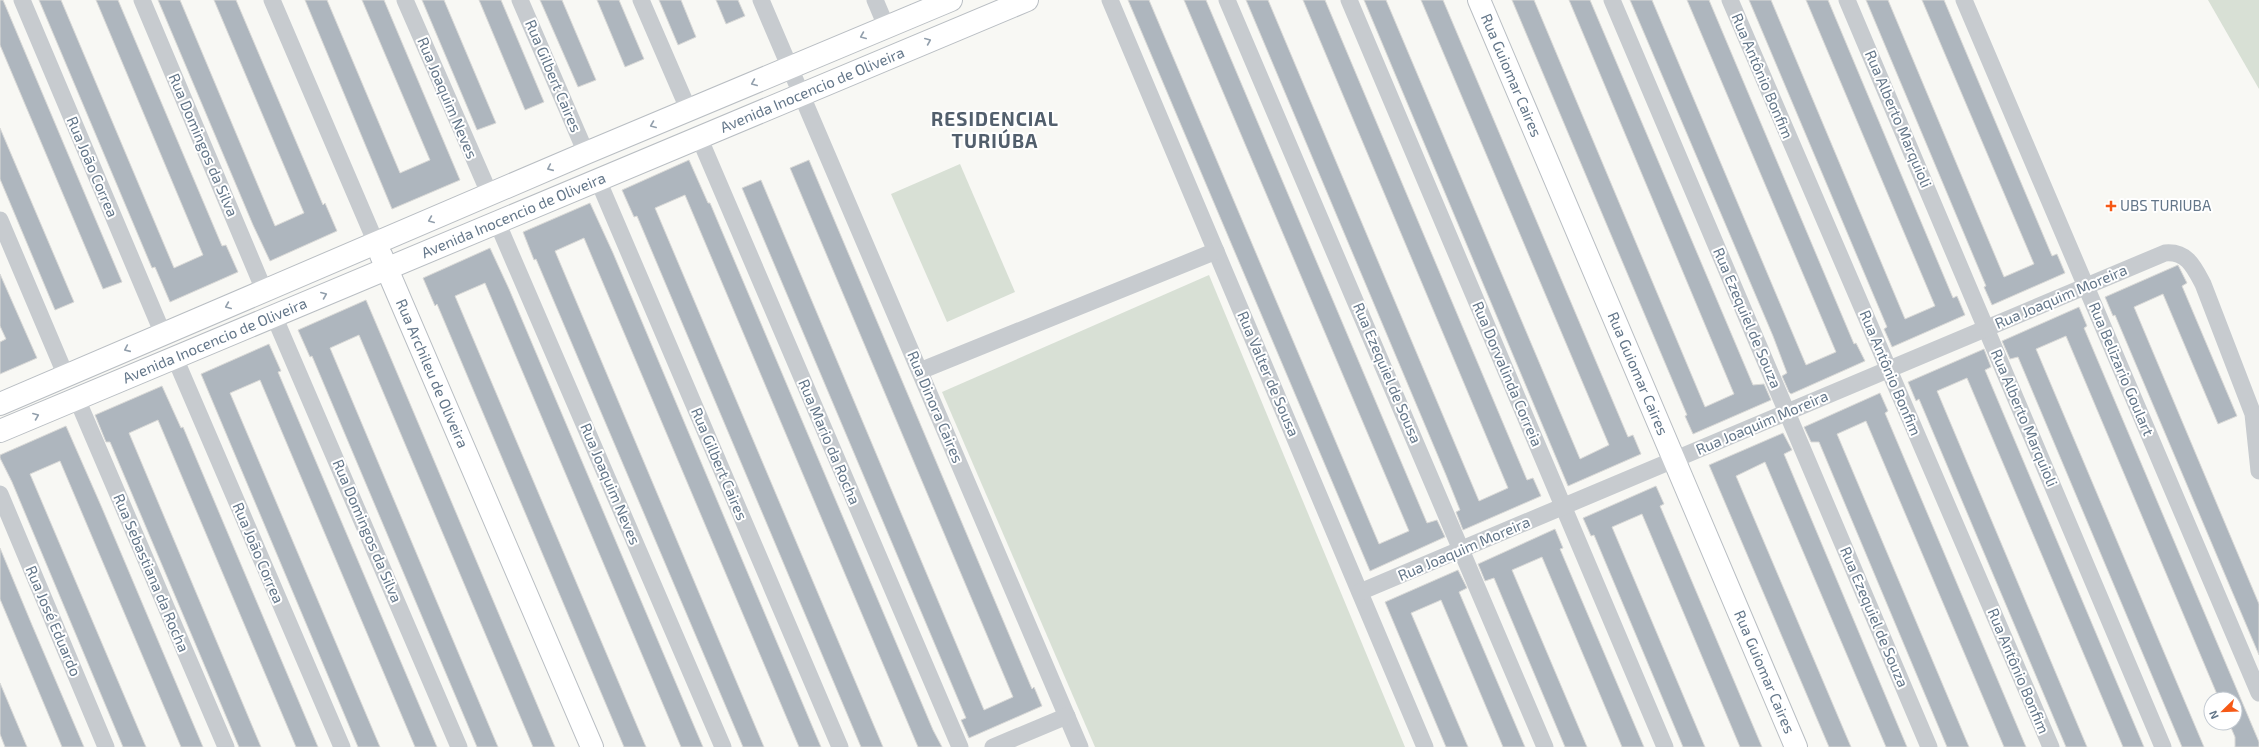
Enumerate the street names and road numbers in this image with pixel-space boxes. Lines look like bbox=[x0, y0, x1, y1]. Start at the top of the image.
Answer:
street label: Rua Antônio Bonfim bbox=[1728, 10, 1797, 141]
street label: Rua Guiomar Caires bbox=[1478, 11, 1546, 139]
street label: Rua Gilbert Caires bbox=[522, 17, 586, 135]
street label: Rua Joaquim Neves bbox=[414, 34, 482, 161]
street label: Avenida Inocencio de Oliveira bbox=[717, 43, 907, 136]
street label: Rua Alberto Marquioli bbox=[1862, 47, 1936, 190]
street label: Rua Domingos da Silva bbox=[166, 70, 242, 219]
street label: Rua João Correa bbox=[64, 113, 122, 220]
street label: Avenida Inocencio de Oliveira bbox=[418, 168, 608, 261]
street label: Rua Ezequiel de Souza bbox=[1710, 245, 1786, 391]
street label: Rua Joaquim Moreira bbox=[1992, 260, 2129, 332]
street label: Avenida Inocencio de Oliveira bbox=[120, 293, 309, 387]
street label: Rua Archileu de Oliveira bbox=[393, 296, 473, 451]
street label: Rua Dorvalinda Correia bbox=[1469, 298, 1547, 449]
street label: Rua Belizario Goulart bbox=[2086, 299, 2158, 438]
street label: Rua Ezequiel de Sousa bbox=[1350, 300, 1426, 446]
street label: Rua Antônio Bonfim bbox=[1856, 307, 1925, 438]
street label: Rua Valter de Sousa bbox=[1234, 308, 1303, 439]
street label: Rua Guiomar Caires bbox=[1604, 309, 1673, 438]
street label: Rua Alberto Marquioli bbox=[1988, 346, 2062, 489]
street label: Rua Dinora Caires bbox=[904, 348, 968, 465]
street label: Rua Mario da Rocha bbox=[795, 376, 864, 507]
street label: Rua Joaquim Moreira bbox=[1693, 386, 1830, 458]
street label: Rua Gilbert Caires bbox=[688, 405, 752, 523]
street label: Rua Joaquim Neves bbox=[577, 420, 645, 547]
street label: Rua Domingos da Silva bbox=[330, 456, 406, 605]
street label: Rua Sebastiana da Rocha bbox=[110, 491, 193, 655]
street label: Rua João Correa bbox=[230, 499, 288, 606]
street label: Rua Joaquim Moreira bbox=[1395, 512, 1532, 584]
street label: Rua Ezequiel de Souza bbox=[1837, 544, 1913, 690]
street label: Rua José Eduardo bbox=[22, 563, 85, 679]
street label: Rua Antônio Bonfim bbox=[1984, 605, 2053, 736]
street label: Rua Guiomar Caires bbox=[1731, 607, 1799, 736]

